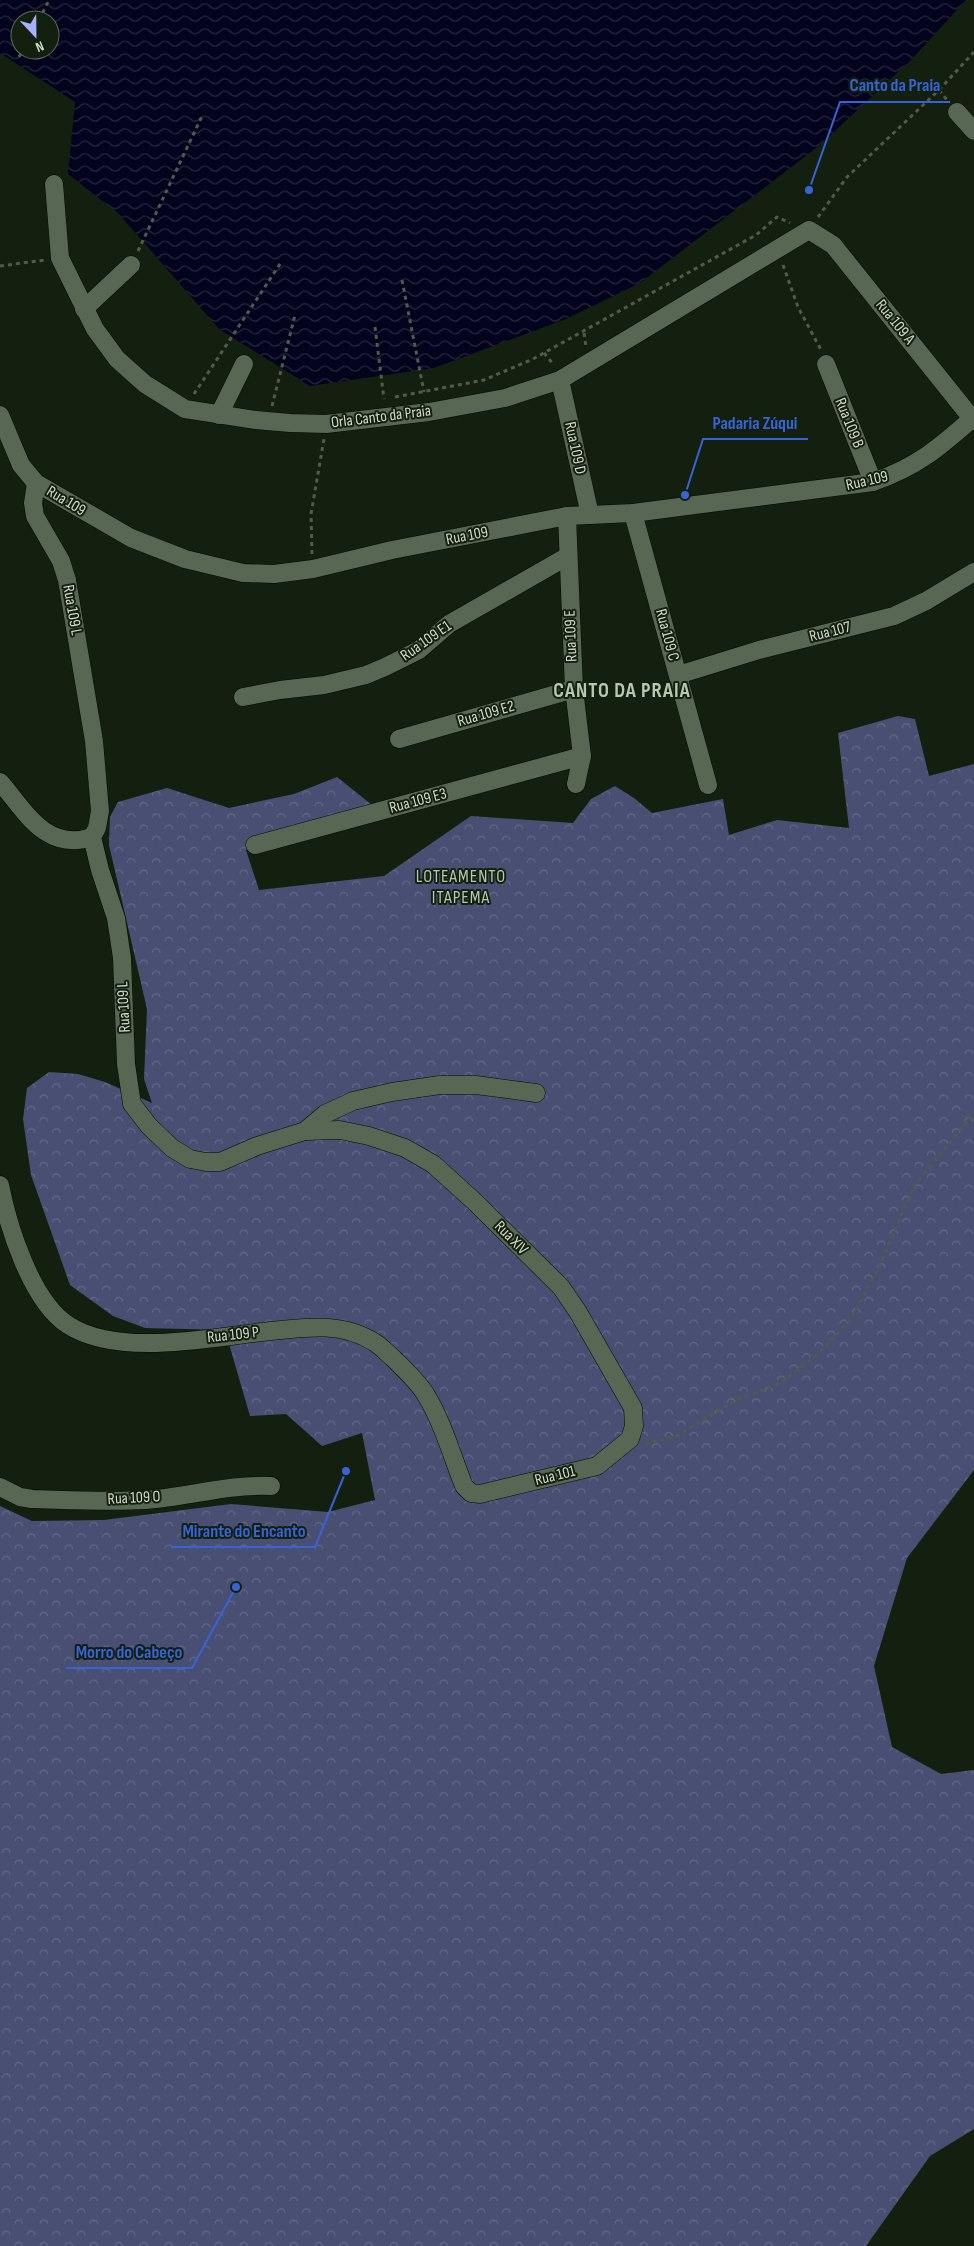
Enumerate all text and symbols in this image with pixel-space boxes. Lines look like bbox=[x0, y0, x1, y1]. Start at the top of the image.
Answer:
north arrow bbox=[10, 10, 60, 60]
text: N bbox=[33, 37, 46, 56]
callout: Canto da Praia bbox=[840, 69, 950, 102]
text: Canto da Praia bbox=[850, 75, 940, 96]
street label: Rua 109 A bbox=[871, 296, 919, 348]
street label: Rua 109 B bbox=[830, 395, 868, 451]
street label: Orla Canto da Praia bbox=[330, 401, 432, 433]
callout: Padaria Zúqui bbox=[703, 406, 808, 439]
text: Padaria Zúqui bbox=[713, 413, 797, 434]
street label: Rua 109 D bbox=[560, 420, 590, 476]
street label: Rua 109 bbox=[844, 467, 890, 495]
street label: Rua 109 bbox=[43, 482, 89, 520]
street label: Rua 109 bbox=[444, 523, 490, 549]
street label: Rua 109 L bbox=[58, 583, 86, 637]
street label: Rua 109 C bbox=[651, 607, 683, 663]
street label: Rua 109 E bbox=[561, 610, 581, 662]
street label: Rua 109 E1 bbox=[397, 617, 455, 665]
street label: Rua 107 bbox=[807, 618, 853, 646]
district label: CANTO DA PRAIA bbox=[553, 678, 691, 703]
street label: Rua 109 E2 bbox=[455, 697, 517, 731]
street label: Rua 109 E3 bbox=[387, 784, 449, 818]
district label: LOTEAMENTO ITAPEMA bbox=[416, 866, 506, 908]
street label: Rua 109 L bbox=[113, 981, 135, 1033]
street label: Rua XIV bbox=[490, 1217, 532, 1259]
street label: Rua 109 P bbox=[206, 1323, 260, 1347]
street label: Rua 101 bbox=[533, 1462, 578, 1490]
street label: Rua 109 O bbox=[107, 1487, 161, 1509]
callout: Mirante do Encanto bbox=[172, 1514, 315, 1547]
text: Mirante do Encanto bbox=[182, 1521, 306, 1542]
callout: Morro do Cabeço bbox=[66, 1635, 192, 1668]
text: Morro do Cabeço bbox=[76, 1642, 182, 1663]

